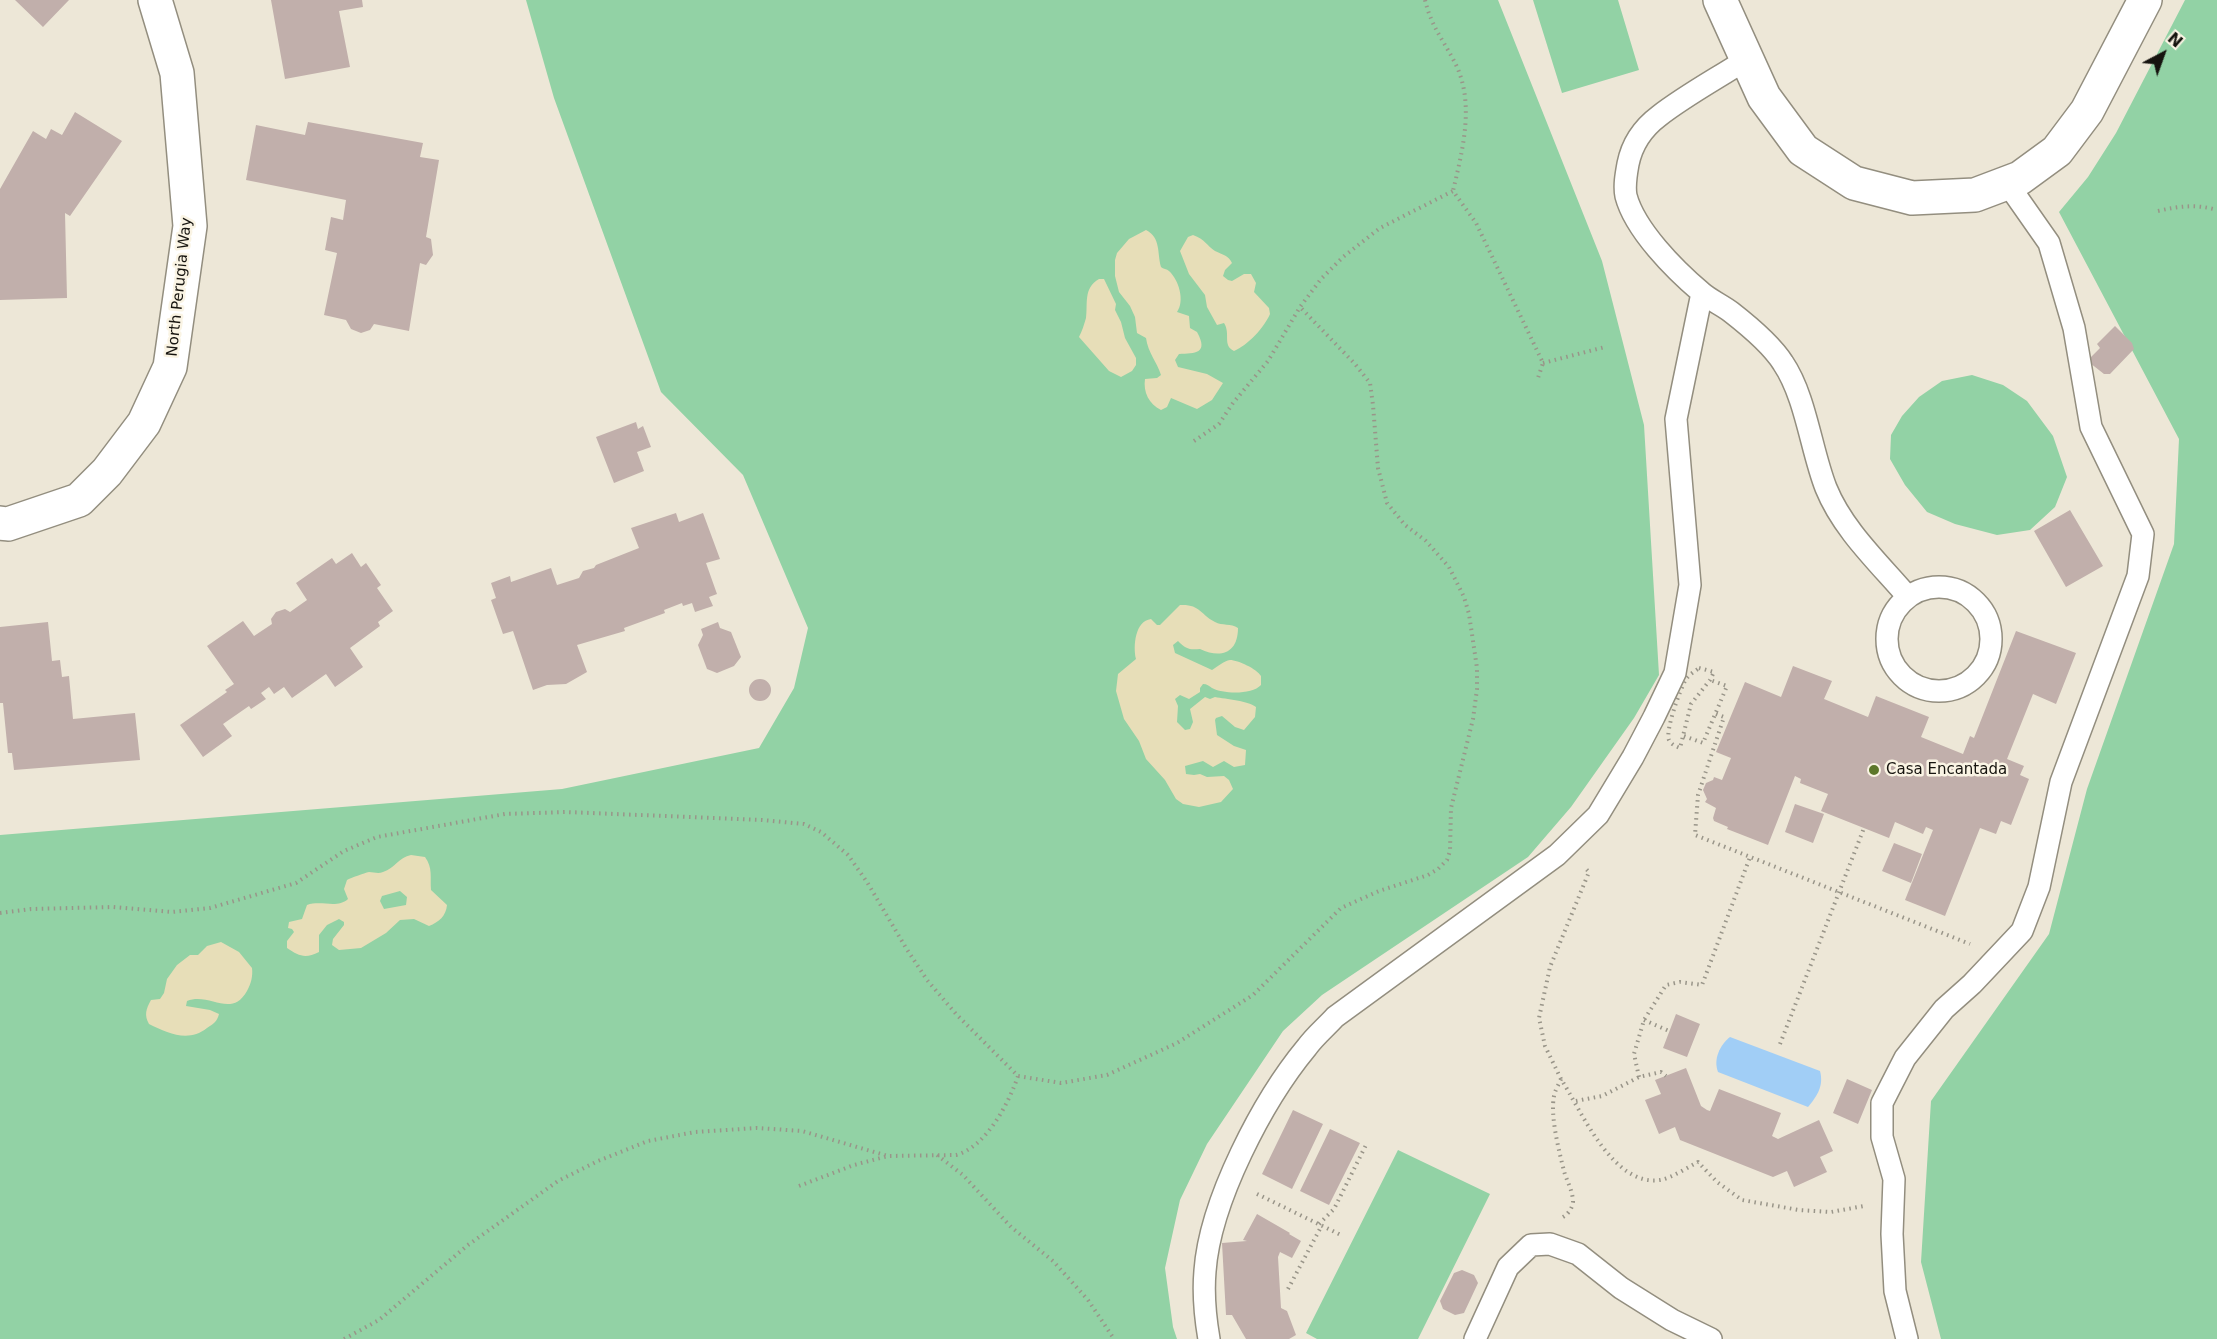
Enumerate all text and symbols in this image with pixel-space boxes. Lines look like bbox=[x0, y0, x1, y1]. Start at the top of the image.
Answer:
north arrow bbox=[2133, 24, 2193, 84]
text: N bbox=[2164, 28, 2186, 52]
street label: North Perugia Way bbox=[164, 217, 196, 357]
place label: Casa Encantada bbox=[1886, 761, 2007, 779]
marker: Casa Encantada bbox=[1867, 763, 1881, 777]

